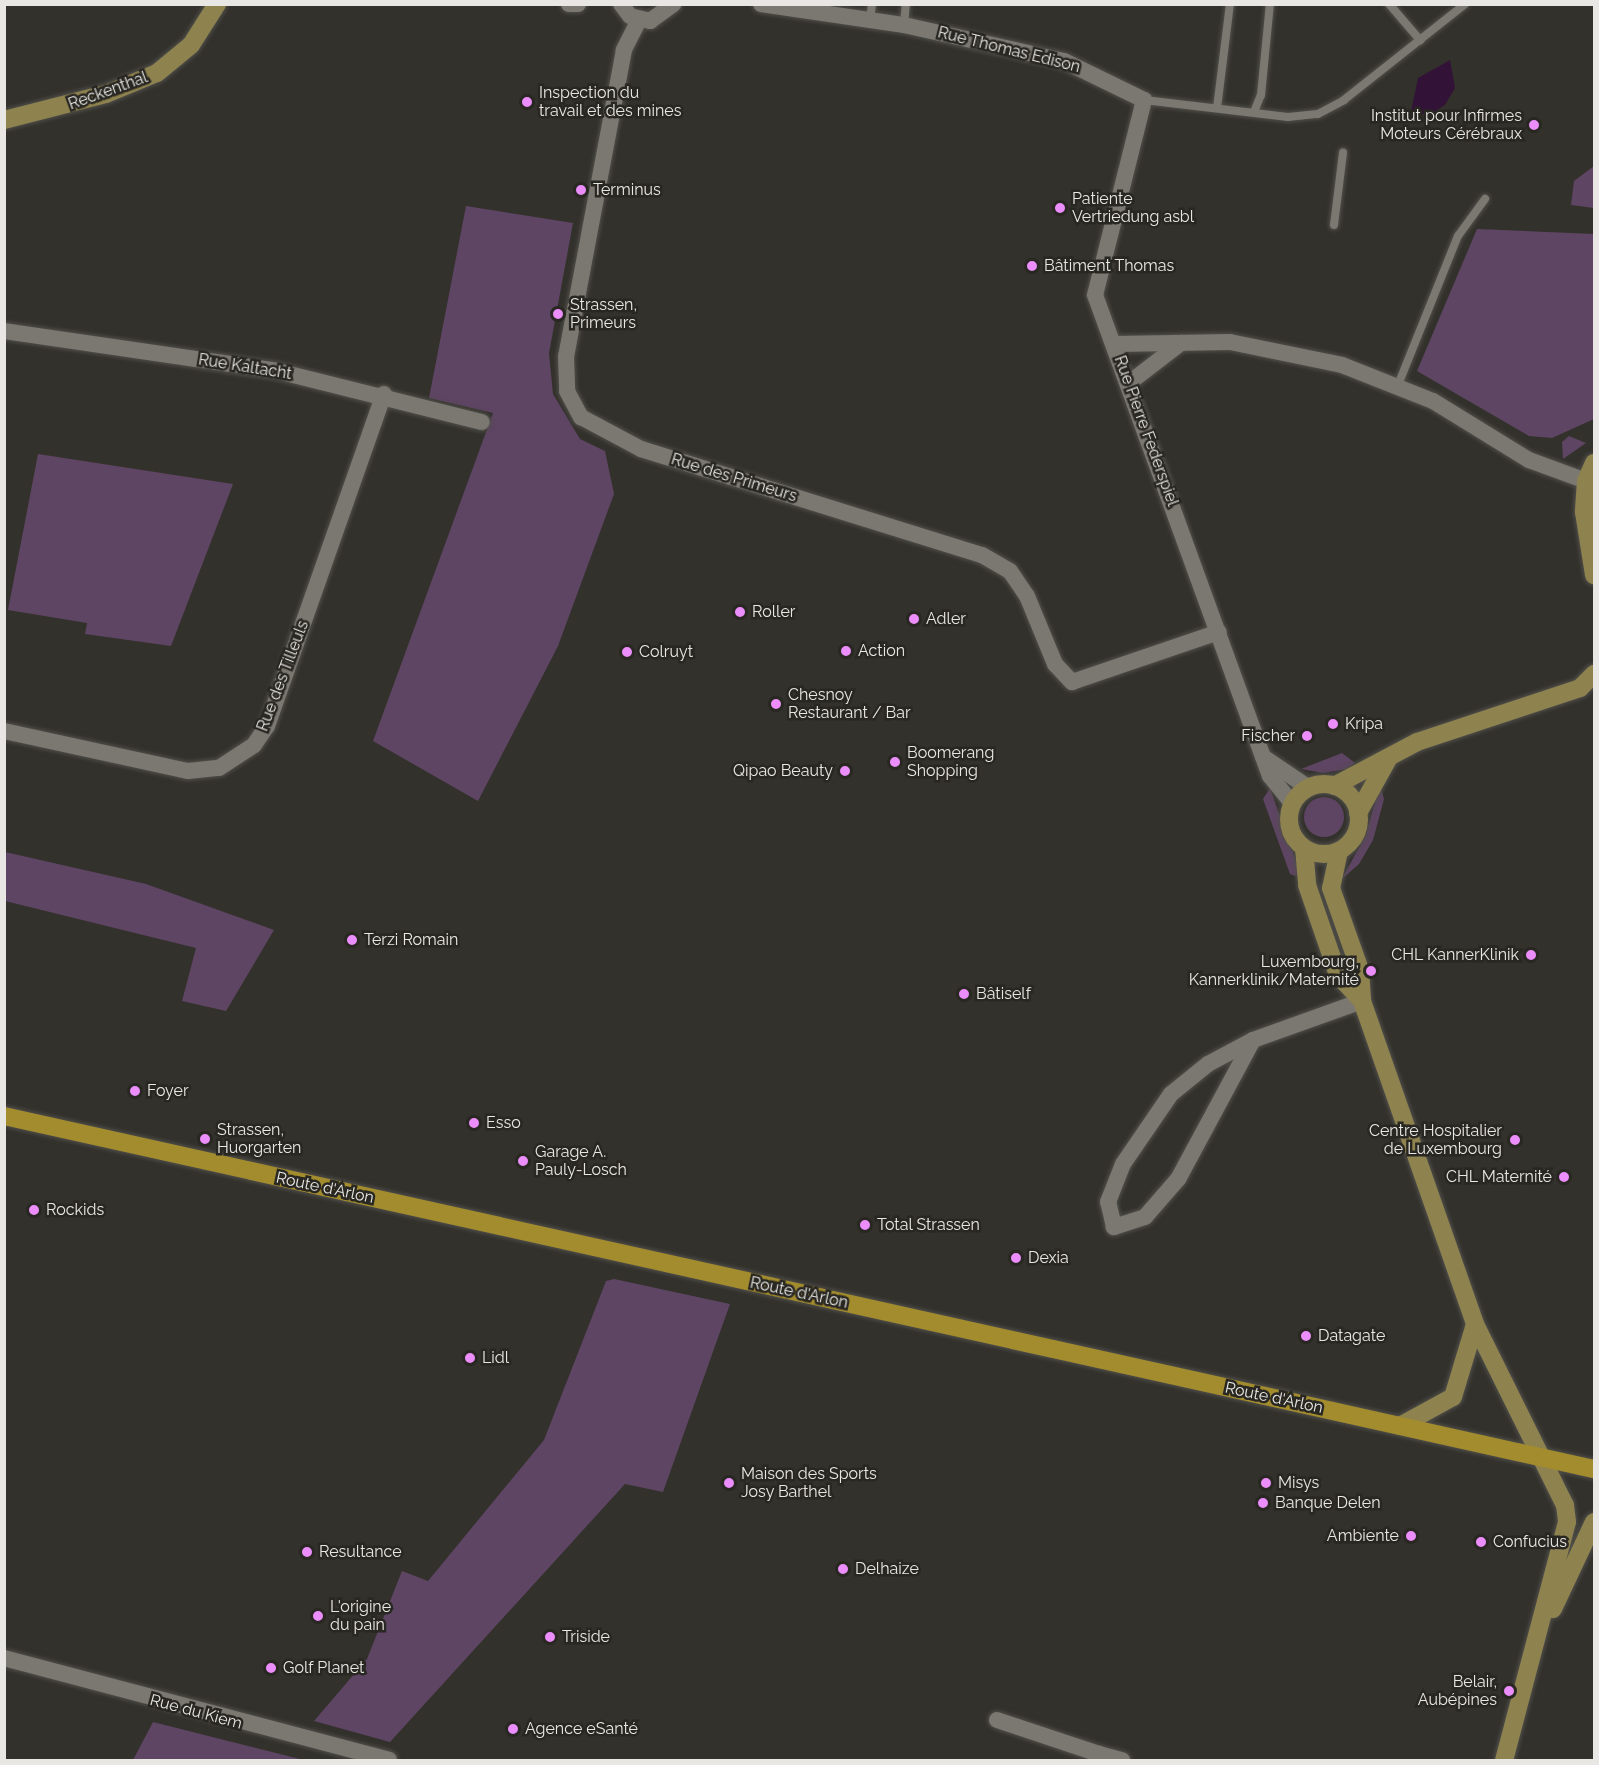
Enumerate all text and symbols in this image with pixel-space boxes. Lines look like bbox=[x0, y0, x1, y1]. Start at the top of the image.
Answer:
street label: Rue Thomas Edison bbox=[936, 23, 1082, 77]
street label: Reckenthal bbox=[66, 68, 150, 114]
place label: Inspection du travail et des mines bbox=[539, 83, 682, 121]
marker: Inspection du travail et des mines bbox=[520, 95, 534, 109]
place label: Institut pour Infirmes Moteurs Cérébraux bbox=[1371, 106, 1522, 144]
marker: Institut pour Infirmes Moteurs Cérébraux bbox=[1527, 118, 1541, 132]
place label: Terminus bbox=[593, 180, 661, 200]
marker: Terminus bbox=[574, 183, 588, 197]
place label: Patiente Vertriedung asbl bbox=[1072, 189, 1194, 227]
marker: Patiente Vertriedung asbl bbox=[1053, 201, 1067, 215]
place label: Bâtiment Thomas bbox=[1044, 256, 1175, 276]
marker: Bâtiment Thomas bbox=[1025, 259, 1039, 273]
place label: Strassen, Primeurs bbox=[570, 295, 637, 333]
marker: Strassen, Primeurs bbox=[551, 307, 565, 321]
street label: Rue Kaltacht bbox=[197, 350, 293, 384]
street label: Rue Pierre Federspiel bbox=[1110, 353, 1182, 509]
street label: Rue des Primeurs bbox=[669, 450, 799, 506]
place label: Roller bbox=[752, 602, 795, 622]
marker: Roller bbox=[733, 605, 747, 619]
place label: Adler bbox=[926, 609, 966, 629]
marker: Adler bbox=[907, 612, 921, 626]
street label: Rue des Tilleuls bbox=[253, 618, 313, 734]
place label: Action bbox=[858, 641, 905, 661]
place label: Colruyt bbox=[639, 642, 693, 662]
marker: Action bbox=[839, 644, 853, 658]
marker: Colruyt bbox=[620, 645, 634, 659]
place label: Chesnoy Restaurant / Bar bbox=[788, 685, 911, 723]
marker: Chesnoy Restaurant / Bar bbox=[769, 697, 783, 711]
place label: Kripa bbox=[1345, 714, 1383, 734]
marker: Kripa bbox=[1326, 717, 1340, 731]
place label: Fischer bbox=[1241, 726, 1295, 746]
marker: Fischer bbox=[1300, 729, 1314, 743]
place label: Boomerang Shopping bbox=[907, 743, 994, 781]
marker: Boomerang Shopping bbox=[888, 755, 902, 769]
place label: Qipao Beauty bbox=[733, 761, 833, 781]
marker: Qipao Beauty bbox=[838, 764, 852, 778]
place label: Terzi Romain bbox=[364, 930, 458, 950]
marker: Terzi Romain bbox=[345, 933, 359, 947]
place label: CHL KannerKlinik bbox=[1391, 945, 1519, 965]
marker: CHL KannerKlinik bbox=[1524, 948, 1538, 962]
place label: Luxembourg, Kannerklinik/Maternité bbox=[1189, 952, 1359, 990]
marker: Luxembourg, Kannerklinik/Maternité bbox=[1364, 964, 1378, 978]
place label: Bâtiself bbox=[976, 984, 1031, 1004]
marker: Bâtiself bbox=[957, 987, 971, 1001]
place label: Foyer bbox=[147, 1081, 189, 1101]
marker: Foyer bbox=[128, 1084, 142, 1098]
place label: Esso bbox=[486, 1113, 521, 1133]
marker: Esso bbox=[467, 1116, 481, 1130]
place label: Strassen, Huorgarten bbox=[217, 1120, 301, 1158]
place label: Centre Hospitalier de Luxembourg bbox=[1369, 1121, 1502, 1159]
marker: Centre Hospitalier de Luxembourg bbox=[1506, 1131, 1524, 1149]
marker: Strassen, Huorgarten bbox=[198, 1132, 212, 1146]
place label: Garage A. Pauly-Losch bbox=[535, 1142, 627, 1180]
marker: Garage A. Pauly-Losch bbox=[516, 1154, 530, 1168]
place label: CHL Maternité bbox=[1446, 1167, 1552, 1187]
street label: Route d'Arlon bbox=[274, 1168, 376, 1208]
marker: CHL Maternité bbox=[1557, 1170, 1571, 1184]
place label: Rockids bbox=[46, 1200, 104, 1220]
marker: Rockids bbox=[27, 1203, 41, 1217]
place label: Total Strassen bbox=[877, 1215, 980, 1235]
marker: Total Strassen bbox=[858, 1218, 872, 1232]
place label: Dexia bbox=[1028, 1248, 1069, 1268]
marker: Dexia bbox=[1009, 1251, 1023, 1265]
street label: Route d'Arlon bbox=[748, 1273, 850, 1313]
place label: Datagate bbox=[1318, 1326, 1385, 1346]
marker: Datagate bbox=[1299, 1329, 1313, 1343]
place label: Lidl bbox=[482, 1348, 509, 1368]
marker: Lidl bbox=[463, 1351, 477, 1365]
street label: Route d'Arlon bbox=[1223, 1378, 1325, 1418]
place label: Maison des Sports Josy Barthel bbox=[741, 1464, 877, 1502]
place label: Misys bbox=[1278, 1473, 1319, 1493]
marker: Maison des Sports Josy Barthel bbox=[722, 1476, 736, 1490]
marker: Misys bbox=[1259, 1476, 1273, 1490]
place label: Banque Delen bbox=[1275, 1493, 1380, 1513]
marker: Banque Delen bbox=[1256, 1496, 1270, 1510]
place label: Ambiente bbox=[1327, 1526, 1399, 1546]
marker: Ambiente bbox=[1404, 1529, 1418, 1543]
place label: Confucius bbox=[1493, 1532, 1567, 1552]
marker: Confucius bbox=[1474, 1535, 1488, 1549]
place label: Resultance bbox=[319, 1542, 402, 1562]
marker: Resultance bbox=[300, 1545, 314, 1559]
place label: Delhaize bbox=[855, 1559, 919, 1579]
marker: Delhaize bbox=[836, 1562, 850, 1576]
place label: L'origine du pain bbox=[330, 1597, 391, 1635]
marker: L'origine du pain bbox=[311, 1609, 325, 1623]
place label: Triside bbox=[562, 1627, 610, 1647]
marker: Triside bbox=[543, 1630, 557, 1644]
place label: Golf Planet bbox=[283, 1658, 365, 1678]
marker: Golf Planet bbox=[264, 1661, 278, 1675]
place label: Belair, Aubépines bbox=[1418, 1672, 1497, 1710]
marker: Belair, Aubépines bbox=[1502, 1684, 1516, 1698]
street label: Rue du Kiem bbox=[148, 1690, 244, 1734]
place label: Agence eSanté bbox=[525, 1719, 638, 1739]
marker: Agence eSanté bbox=[506, 1722, 520, 1736]

